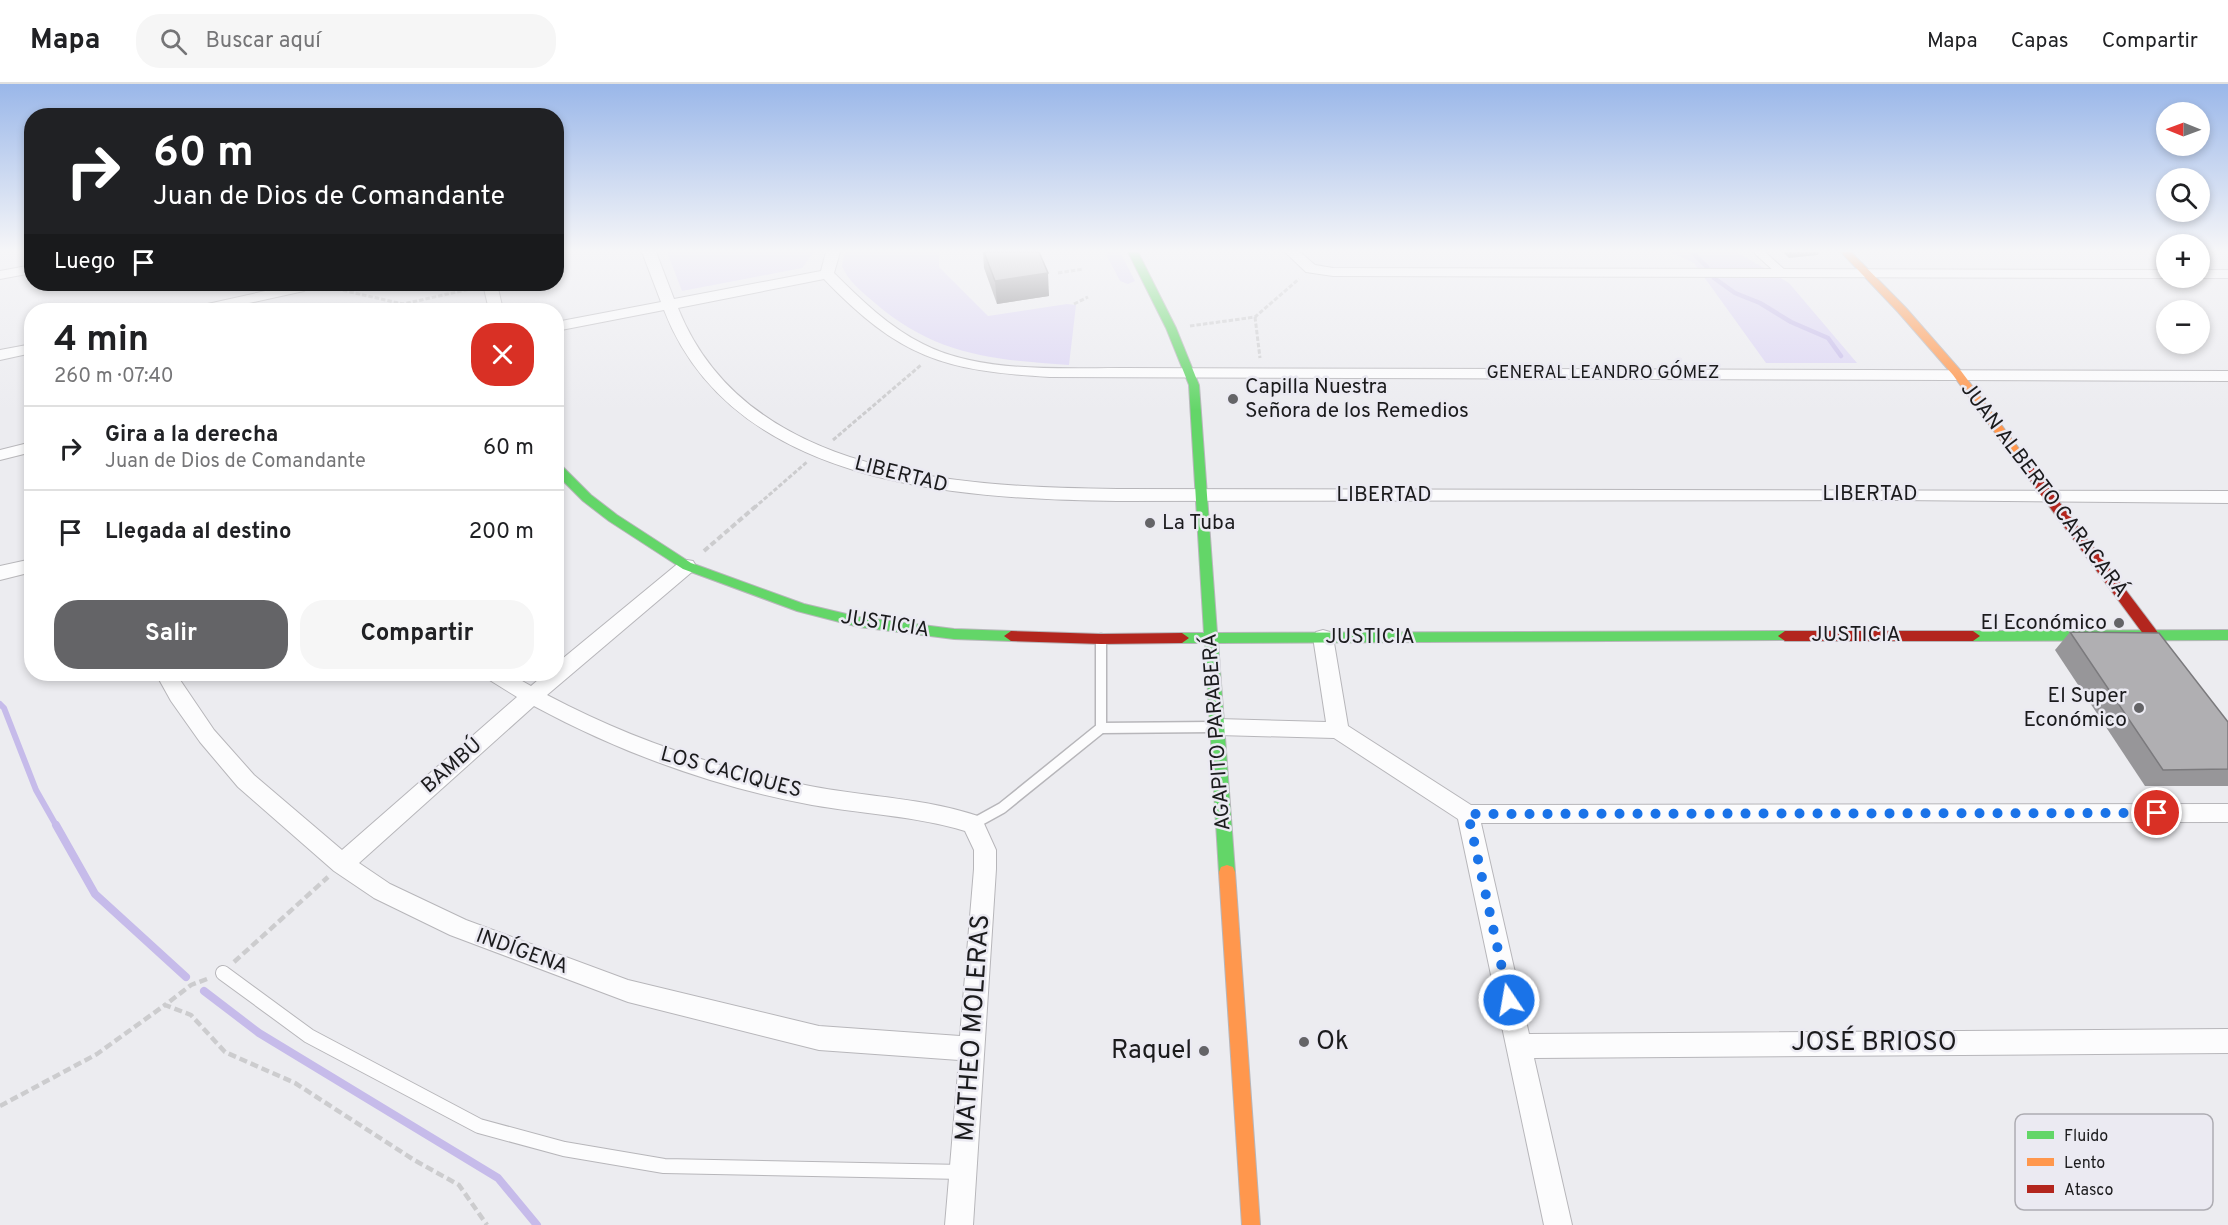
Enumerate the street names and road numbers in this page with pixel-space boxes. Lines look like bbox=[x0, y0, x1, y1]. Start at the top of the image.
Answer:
street label: GENERAL LEANDRO GÓMEZ bbox=[1486, 360, 1720, 385]
street label: JUAN ALBERTO CARACARÁ bbox=[1954, 376, 2135, 603]
street label: LIBERTAD bbox=[852, 450, 950, 500]
street label: LIBERTAD bbox=[1822, 481, 1918, 508]
street label: LIBERTAD bbox=[1336, 482, 1432, 509]
street label: JUSTICIA bbox=[839, 604, 931, 644]
street label: JUSTICIA bbox=[1811, 622, 1901, 649]
street label: JUSTICIA bbox=[1325, 624, 1415, 651]
street label: AGAPITO PARABERÁ bbox=[1196, 632, 1237, 832]
street label: BAMBÚ bbox=[415, 731, 488, 800]
street label: LOS CACIQUES bbox=[657, 741, 805, 805]
street label: MATHEO MOLERAS bbox=[950, 913, 998, 1143]
street label: INDÍGENA bbox=[472, 922, 572, 981]
street label: JOSÉ BRIOSO bbox=[1791, 1025, 1957, 1060]

